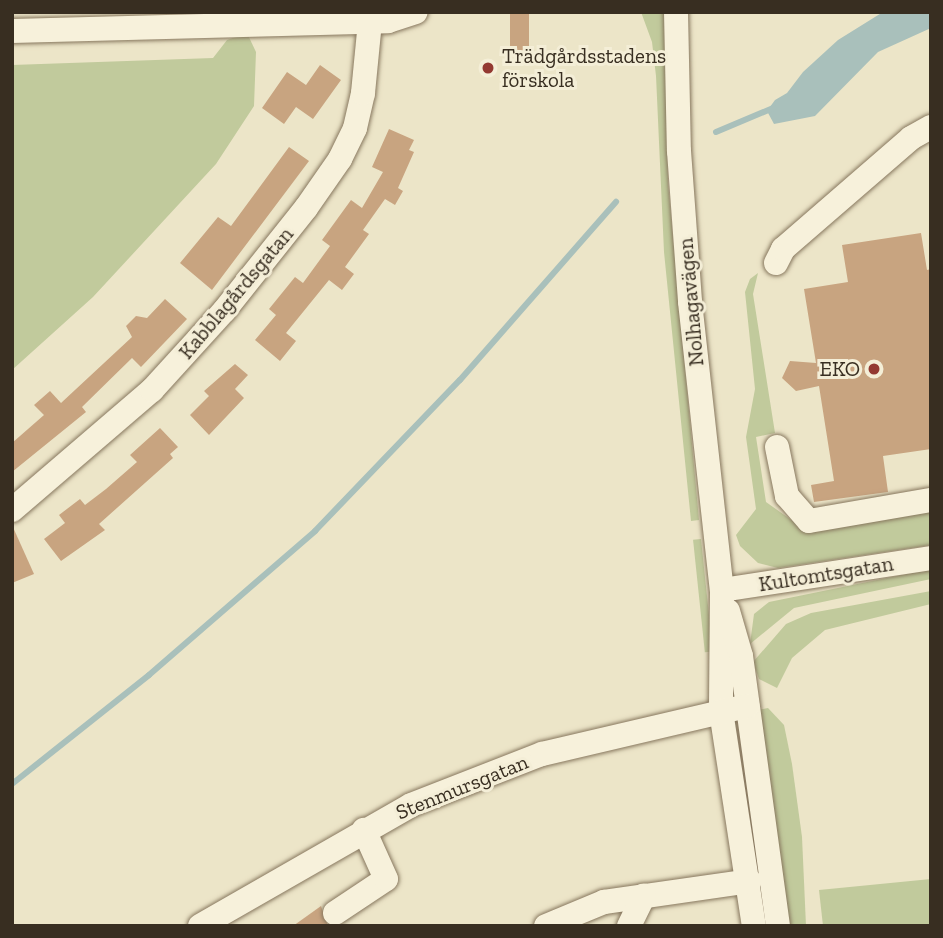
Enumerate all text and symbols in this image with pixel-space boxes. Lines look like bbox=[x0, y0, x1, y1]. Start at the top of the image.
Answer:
place label: Trädgårdsstadens förskola bbox=[502, 43, 666, 93]
marker: Trädgårdsstadens förskola bbox=[480, 60, 496, 76]
street label: Kabblagårdsgatan bbox=[173, 222, 299, 364]
street label: Nolhagavägen bbox=[673, 237, 709, 367]
place label: EKO bbox=[820, 356, 860, 382]
marker: EKO bbox=[866, 361, 882, 377]
street label: Kultomtsgatan bbox=[757, 551, 895, 597]
street label: Stenmursgatan bbox=[392, 749, 532, 825]

